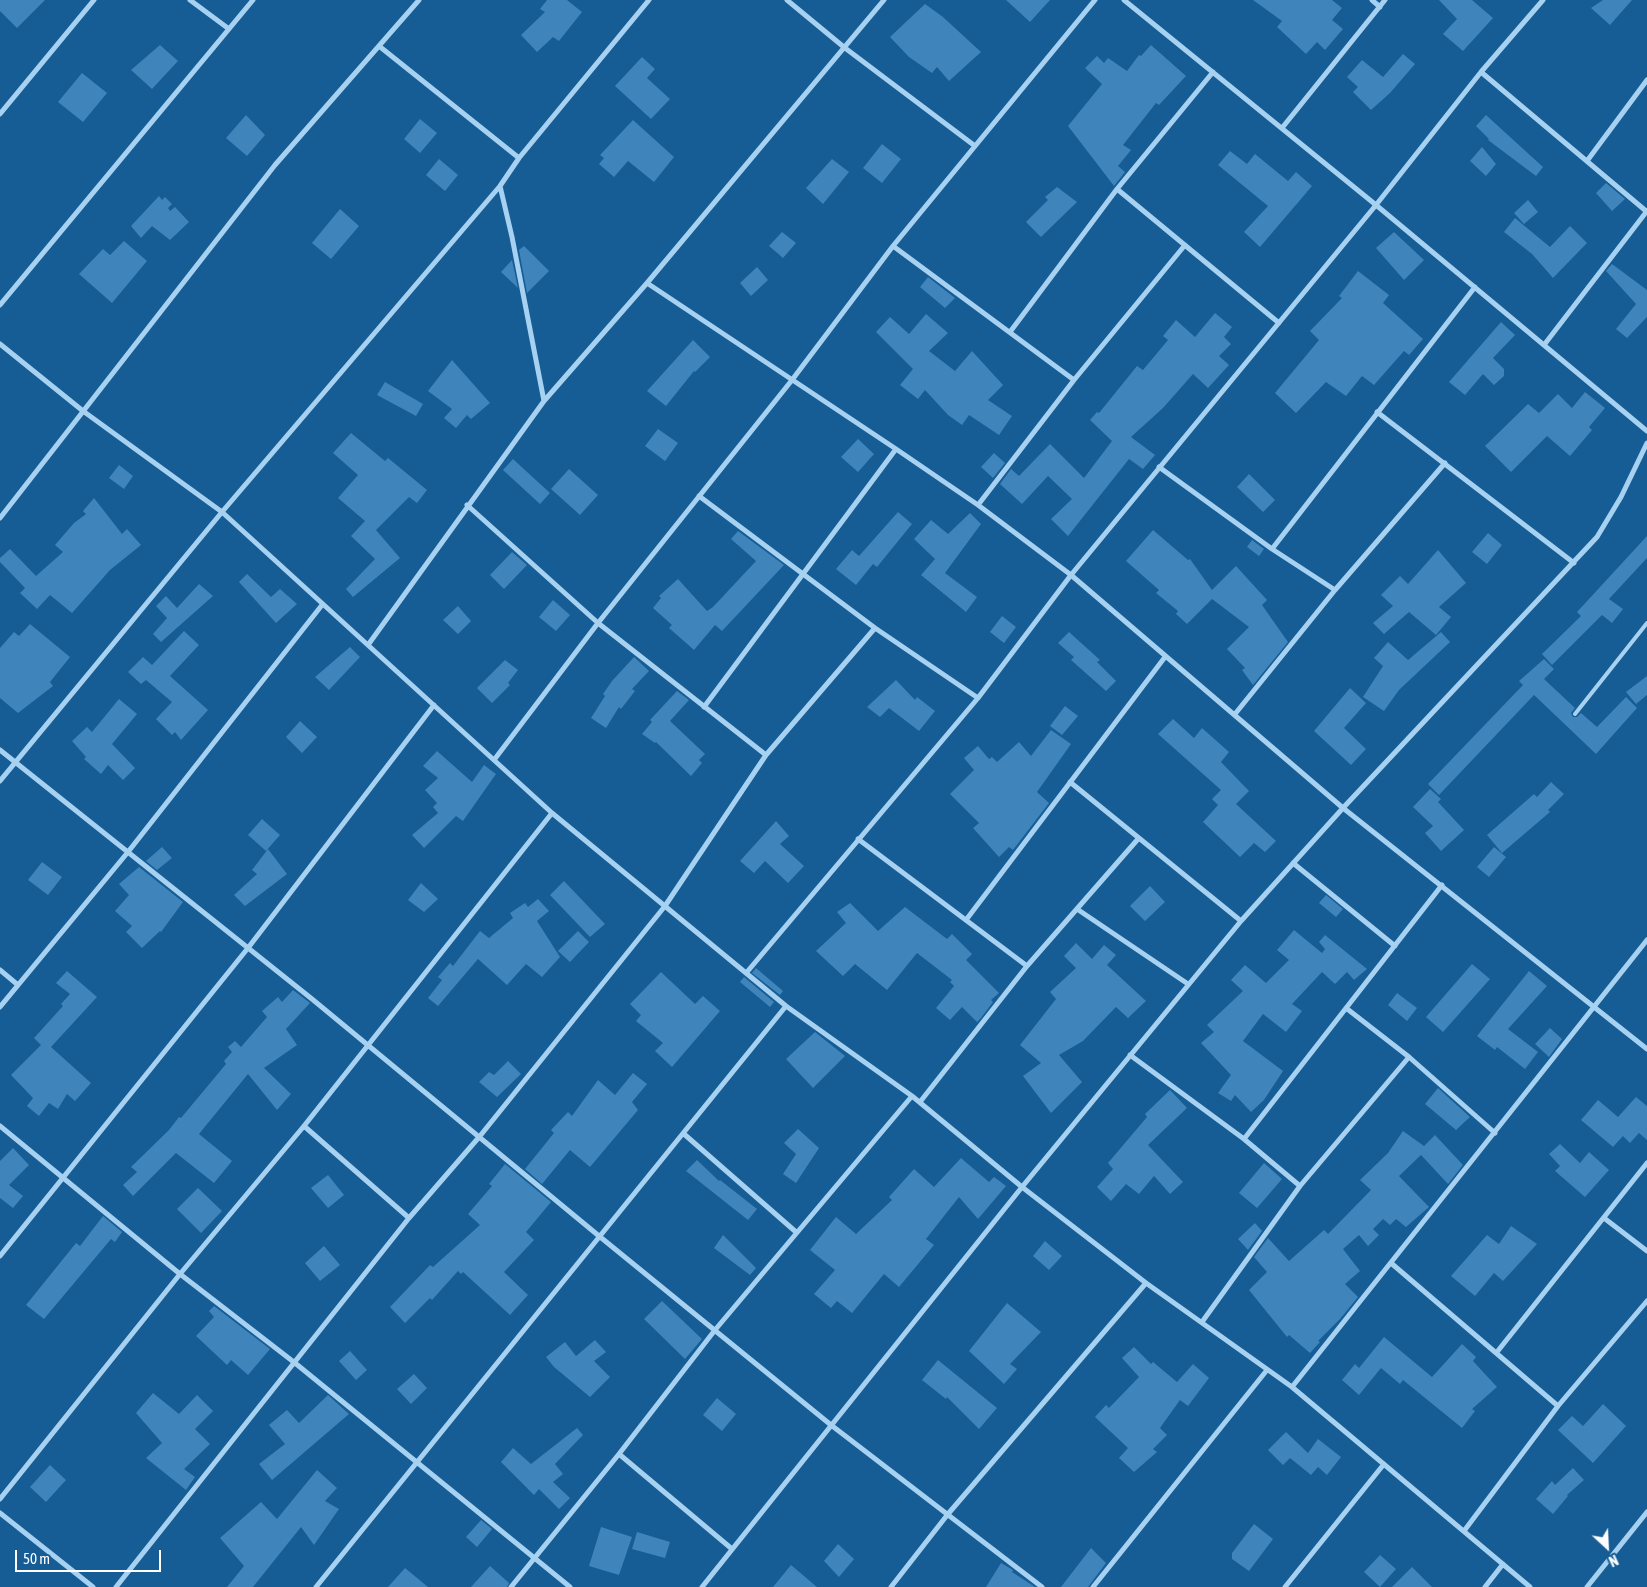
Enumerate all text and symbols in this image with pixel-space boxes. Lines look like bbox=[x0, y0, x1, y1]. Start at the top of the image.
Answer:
north arrow bbox=[1582, 1522, 1632, 1572]
scale bar bbox=[18, 1540, 164, 1572]
text: 50 m bbox=[23, 1550, 50, 1567]
text: N bbox=[1606, 1552, 1620, 1570]

